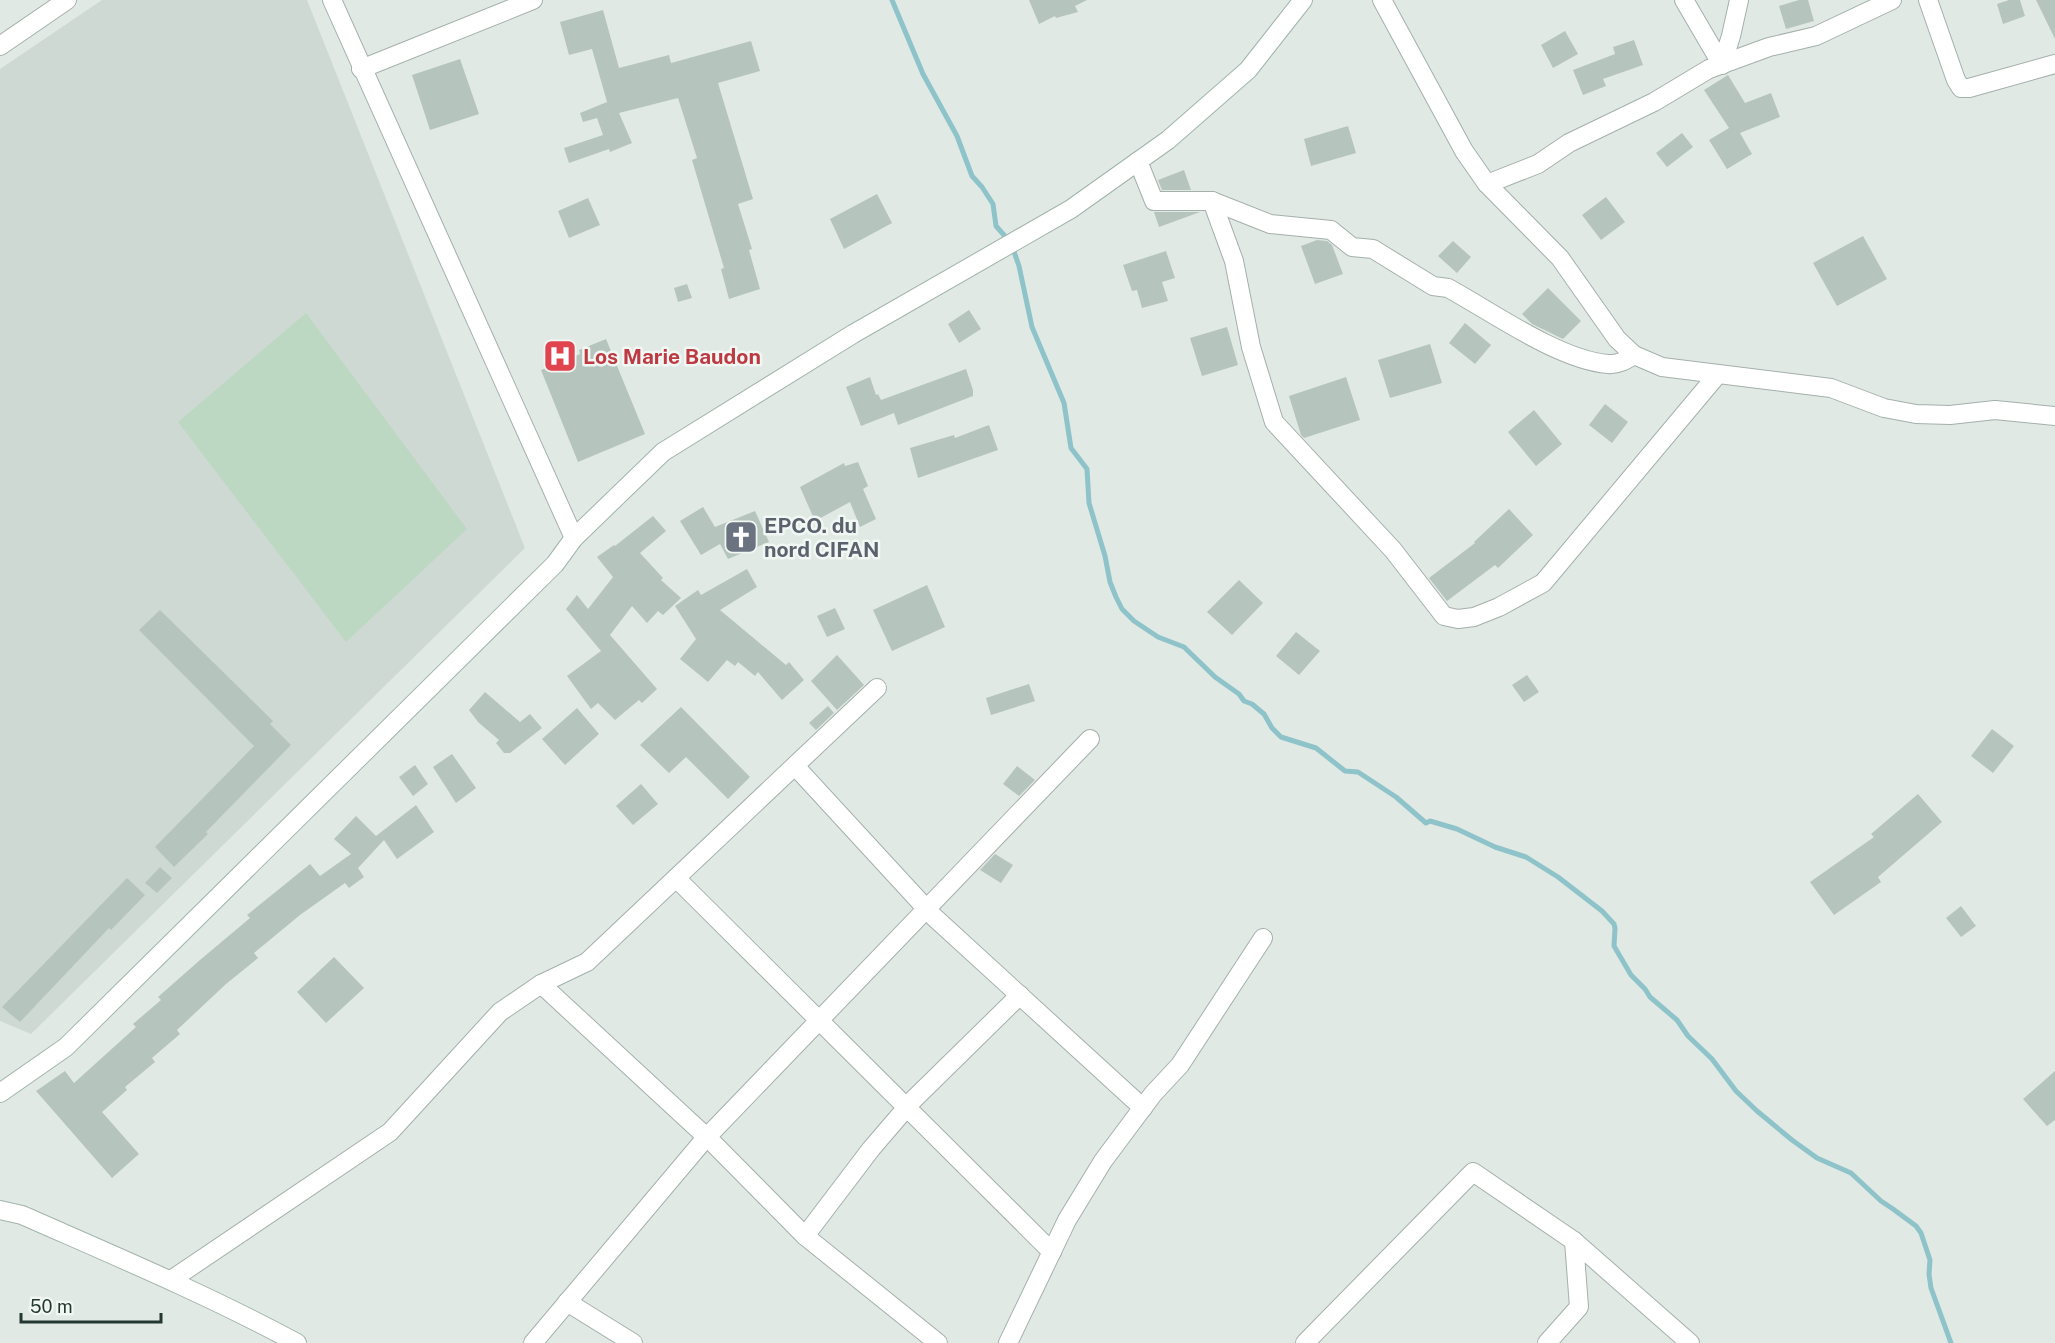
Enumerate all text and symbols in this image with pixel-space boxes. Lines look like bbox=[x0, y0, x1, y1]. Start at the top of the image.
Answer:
hospital icon: Los Marie Baudon bbox=[542, 338, 578, 374]
place label: Los Marie Baudon bbox=[583, 344, 761, 369]
place label: EPCO. du nord CIFAN bbox=[764, 513, 879, 562]
church icon: EPCO. du nord CIFAN bbox=[723, 519, 759, 555]
scale bar bbox=[21, 1286, 160, 1324]
text: 50 m bbox=[30, 1296, 73, 1317]

